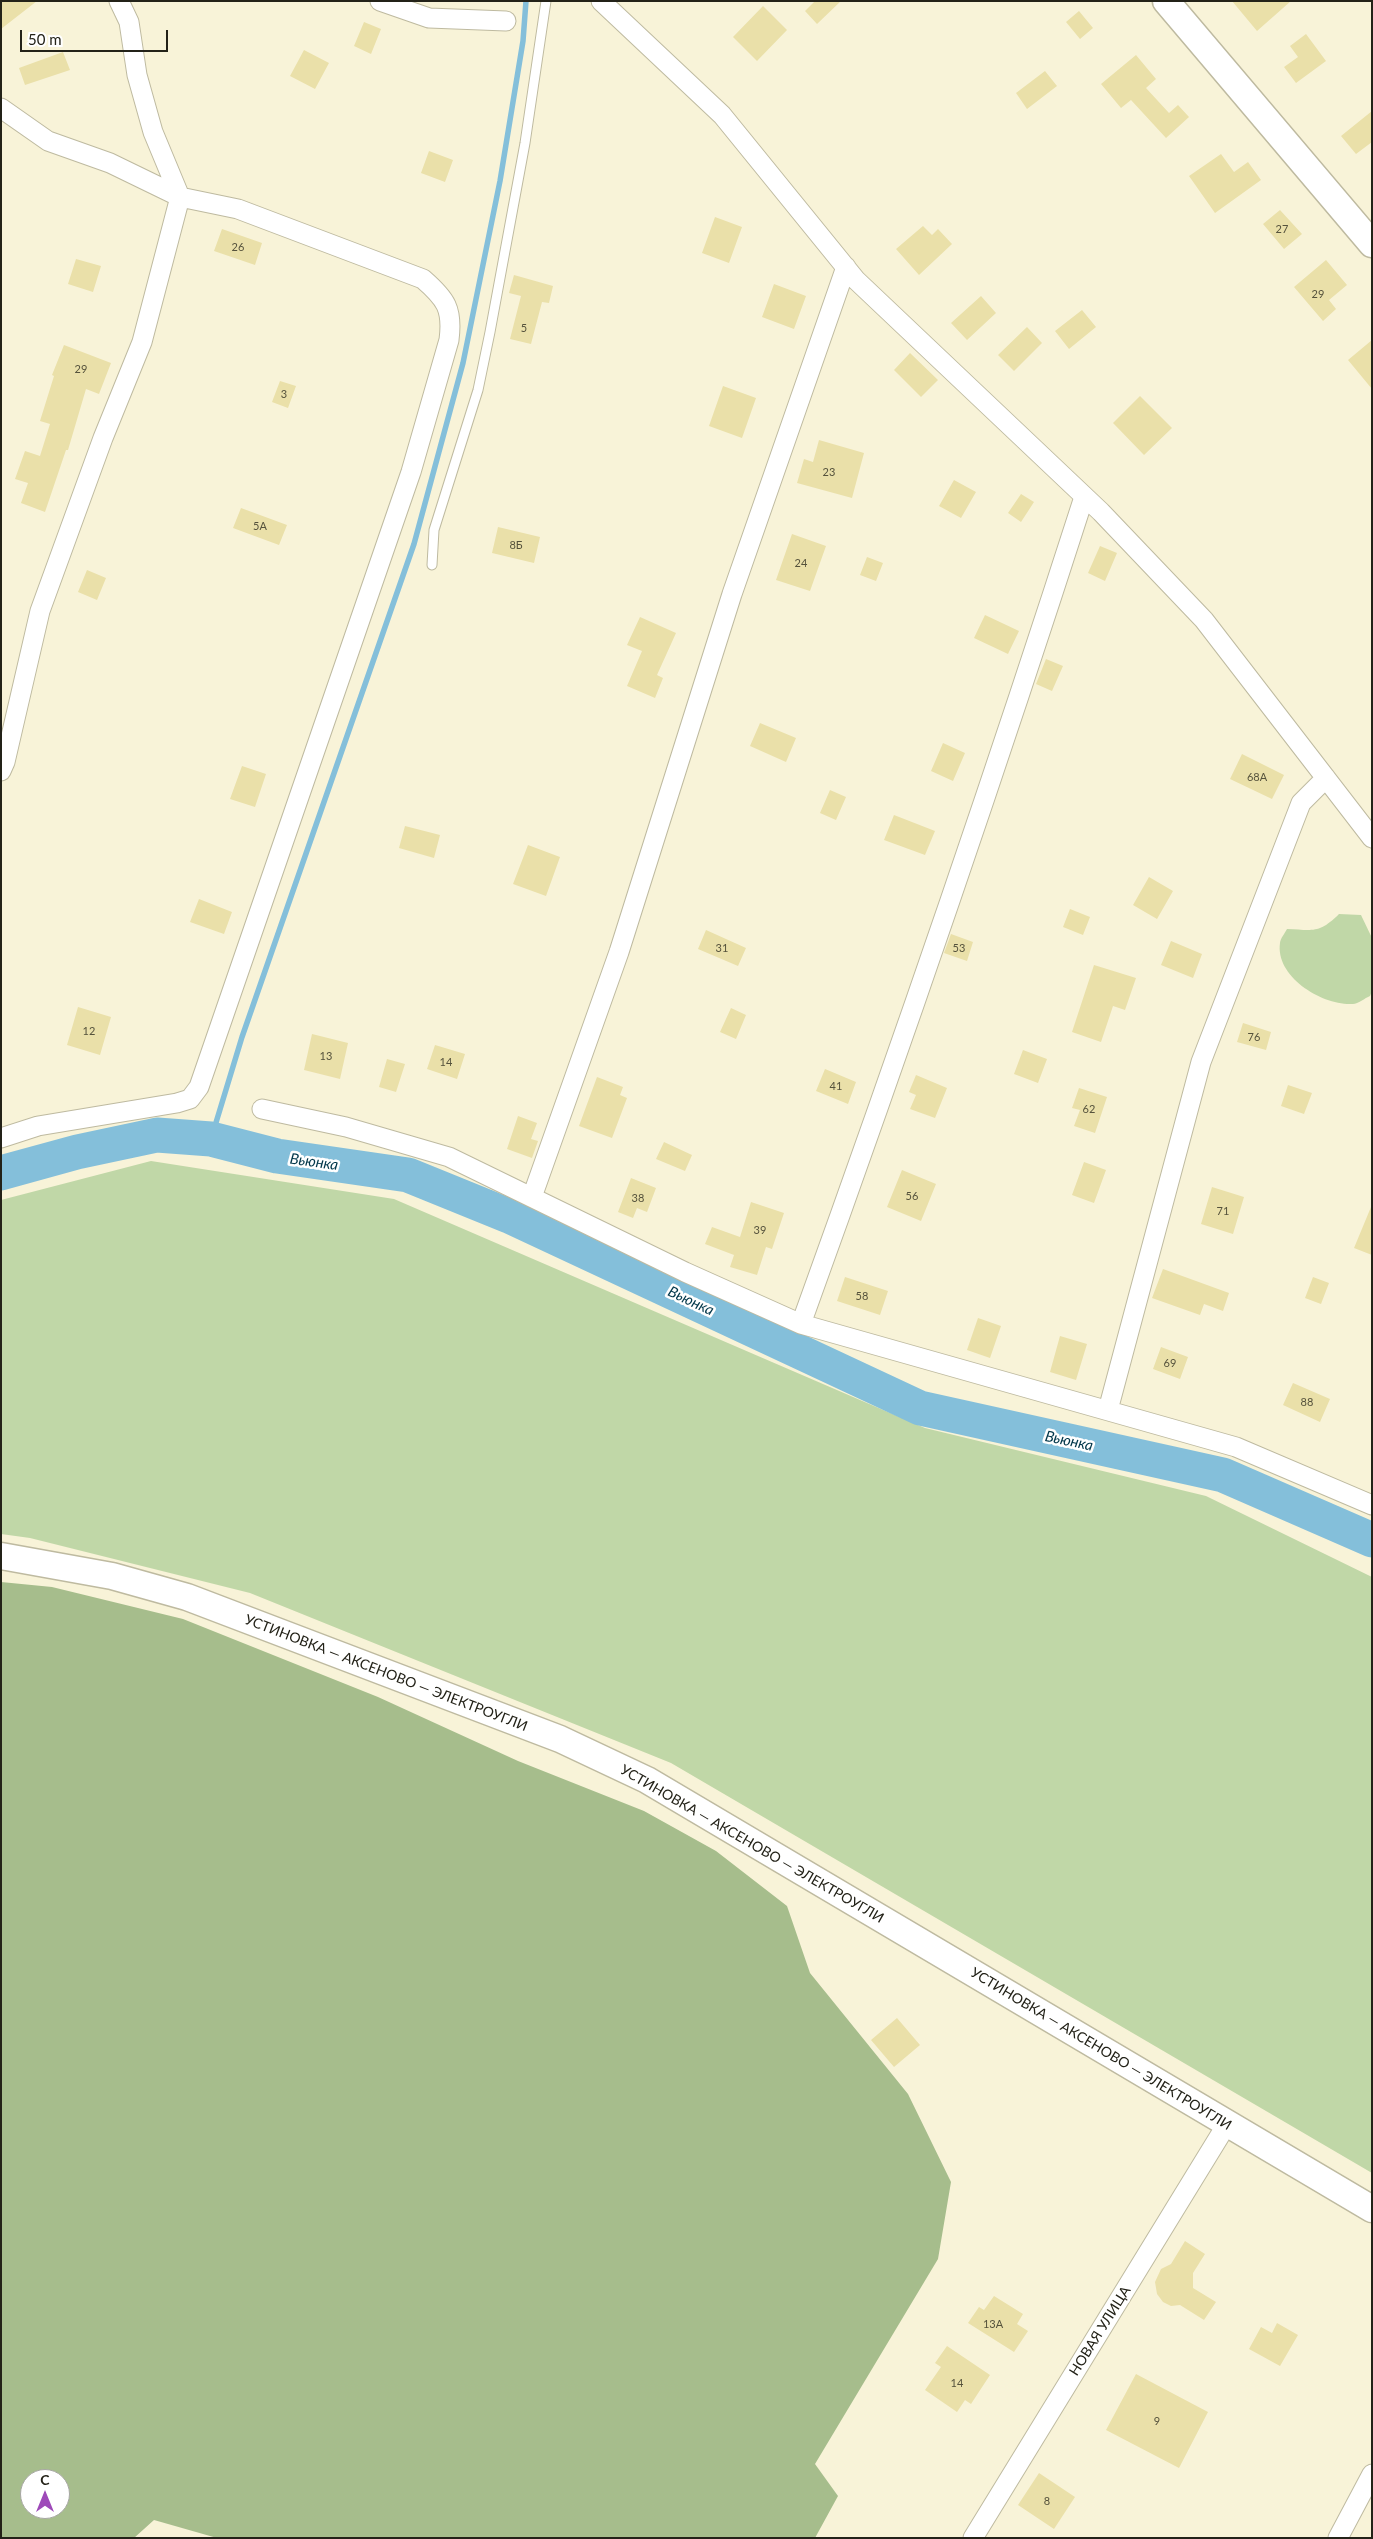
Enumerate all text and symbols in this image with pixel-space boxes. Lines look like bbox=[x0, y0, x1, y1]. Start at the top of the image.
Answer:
scale bar bbox=[22, 20, 170, 52]
text: 50 m bbox=[28, 30, 62, 48]
house number: 27 bbox=[1276, 222, 1288, 236]
house number: 26 bbox=[232, 240, 244, 254]
house number: 29 bbox=[1312, 287, 1324, 301]
house number: 5 bbox=[521, 321, 527, 335]
house number: 29 bbox=[75, 362, 87, 376]
house number: 3 bbox=[281, 387, 287, 401]
house number: 23 bbox=[823, 465, 835, 479]
house number: 5А bbox=[253, 519, 267, 533]
house number: 8Б bbox=[509, 538, 523, 552]
house number: 24 bbox=[795, 556, 807, 570]
house number: 68А bbox=[1247, 770, 1267, 784]
house number: 31 bbox=[716, 941, 728, 955]
house number: 53 bbox=[953, 941, 965, 955]
house number: 12 bbox=[83, 1024, 95, 1038]
house number: 76 bbox=[1248, 1030, 1260, 1044]
house number: 13 bbox=[320, 1049, 332, 1063]
house number: 14 bbox=[440, 1055, 452, 1069]
house number: 41 bbox=[830, 1079, 842, 1093]
house number: 62 bbox=[1083, 1102, 1095, 1116]
water label: Вьюнка bbox=[289, 1150, 339, 1174]
house number: 56 bbox=[906, 1189, 918, 1203]
house number: 38 bbox=[632, 1191, 644, 1205]
house number: 71 bbox=[1217, 1204, 1229, 1218]
house number: 39 bbox=[754, 1223, 766, 1237]
water label: Вьюнка bbox=[665, 1283, 717, 1319]
house number: 58 bbox=[856, 1289, 868, 1303]
house number: 69 bbox=[1164, 1356, 1176, 1370]
house number: 88 bbox=[1301, 1395, 1313, 1409]
water label: Вьюнка bbox=[1043, 1427, 1095, 1455]
street label: УСТИНОВКА — АКСЕНОВО — ЭЛЕКТРОУГЛИ bbox=[242, 1611, 530, 1735]
street label: УСТИНОВКА — АКСЕНОВО — ЭЛЕКТРОУГЛИ bbox=[617, 1761, 887, 1927]
street label: УСТИНОВКА — АКСЕНОВО — ЭЛЕКТРОУГЛИ bbox=[967, 1964, 1235, 2134]
street label: НОВАЯ УЛИЦА bbox=[1066, 2283, 1134, 2379]
house number: 13А bbox=[983, 2317, 1003, 2331]
house number: 14 bbox=[951, 2376, 963, 2390]
house number: 9 bbox=[1154, 2414, 1160, 2428]
north arrow bbox=[20, 2469, 70, 2519]
text: С bbox=[40, 2471, 50, 2488]
house number: 8 bbox=[1044, 2494, 1050, 2508]

